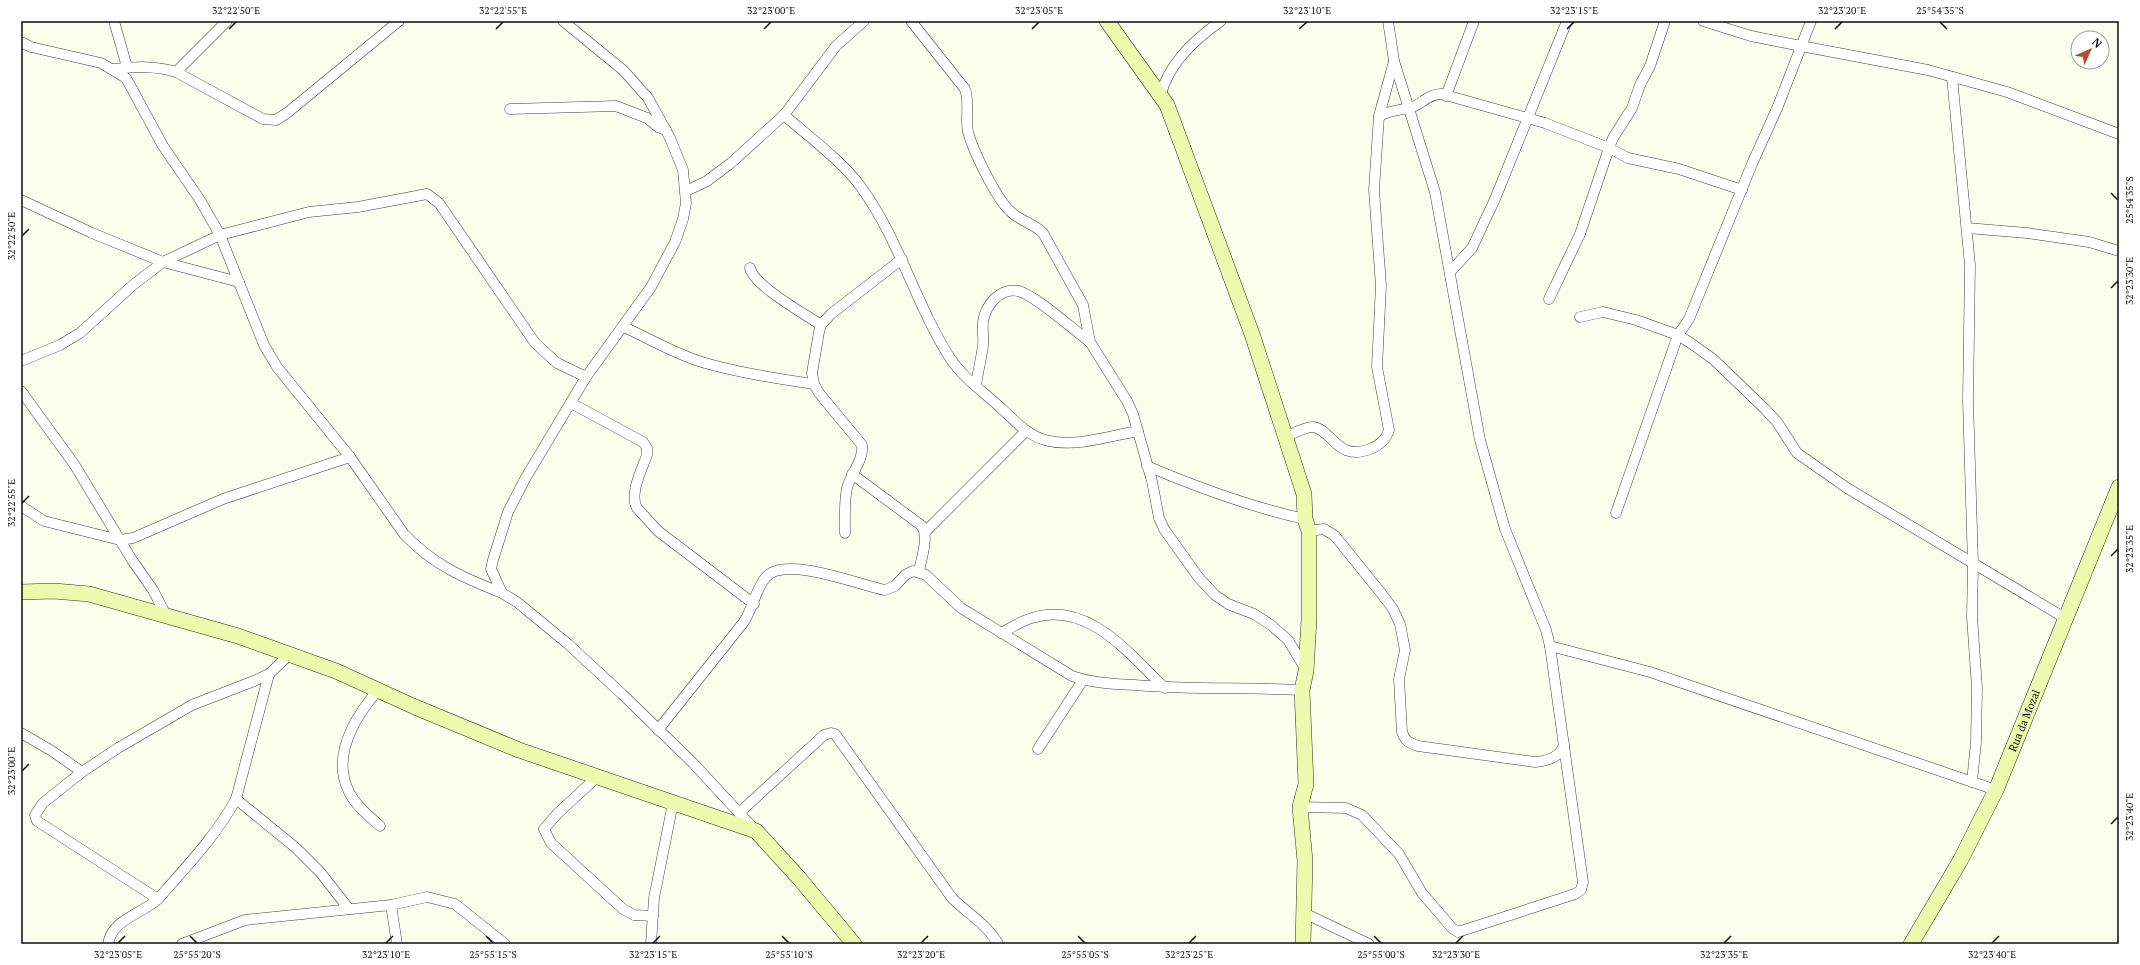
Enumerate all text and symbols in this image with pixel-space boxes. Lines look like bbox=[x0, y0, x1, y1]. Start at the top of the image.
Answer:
text: 32°22'50"E bbox=[212, 4, 260, 17]
text: 32°22'55"E bbox=[479, 4, 527, 17]
text: 32°23'00"E bbox=[747, 4, 795, 17]
text: 32°23'05"E bbox=[1015, 4, 1063, 17]
text: 32°23'10"E bbox=[1283, 4, 1331, 17]
text: 32°23'15"E bbox=[1550, 4, 1598, 17]
text: 32°23'20"E bbox=[1818, 4, 1866, 17]
text: 25°54'35"S bbox=[1916, 4, 1964, 17]
north arrow bbox=[2070, 30, 2110, 70]
text: N bbox=[2089, 35, 2105, 51]
text: 25°54'35"S bbox=[2123, 176, 2136, 224]
text: 32°22'50"E bbox=[5, 212, 18, 260]
text: 32°23'30"E bbox=[2123, 257, 2136, 305]
text: 32°22'55"E bbox=[5, 479, 18, 527]
text: 32°23'35"E bbox=[2123, 525, 2136, 573]
street label: Rua da Mozal bbox=[2005, 687, 2043, 754]
text: 32°23'00"E bbox=[5, 747, 18, 795]
text: 32°23'40"E bbox=[2123, 793, 2136, 841]
text: 32°23'05"E bbox=[94, 948, 142, 961]
text: 25°55'20"S bbox=[173, 948, 221, 961]
text: 32°23'10"E bbox=[362, 948, 410, 961]
text: 25°55'15"S bbox=[469, 948, 517, 961]
text: 32°23'15"E bbox=[629, 948, 677, 961]
text: 25°55'10"S bbox=[765, 948, 813, 961]
text: 32°23'20"E bbox=[897, 948, 945, 961]
text: 25°55'05"S bbox=[1061, 948, 1109, 961]
text: 32°23'25"E bbox=[1165, 948, 1213, 961]
text: 25°55'00"S bbox=[1357, 948, 1405, 961]
text: 32°23'30"E bbox=[1432, 948, 1480, 961]
text: 32°23'35"E bbox=[1700, 948, 1748, 961]
text: 32°23'40"E bbox=[1968, 948, 2016, 961]

